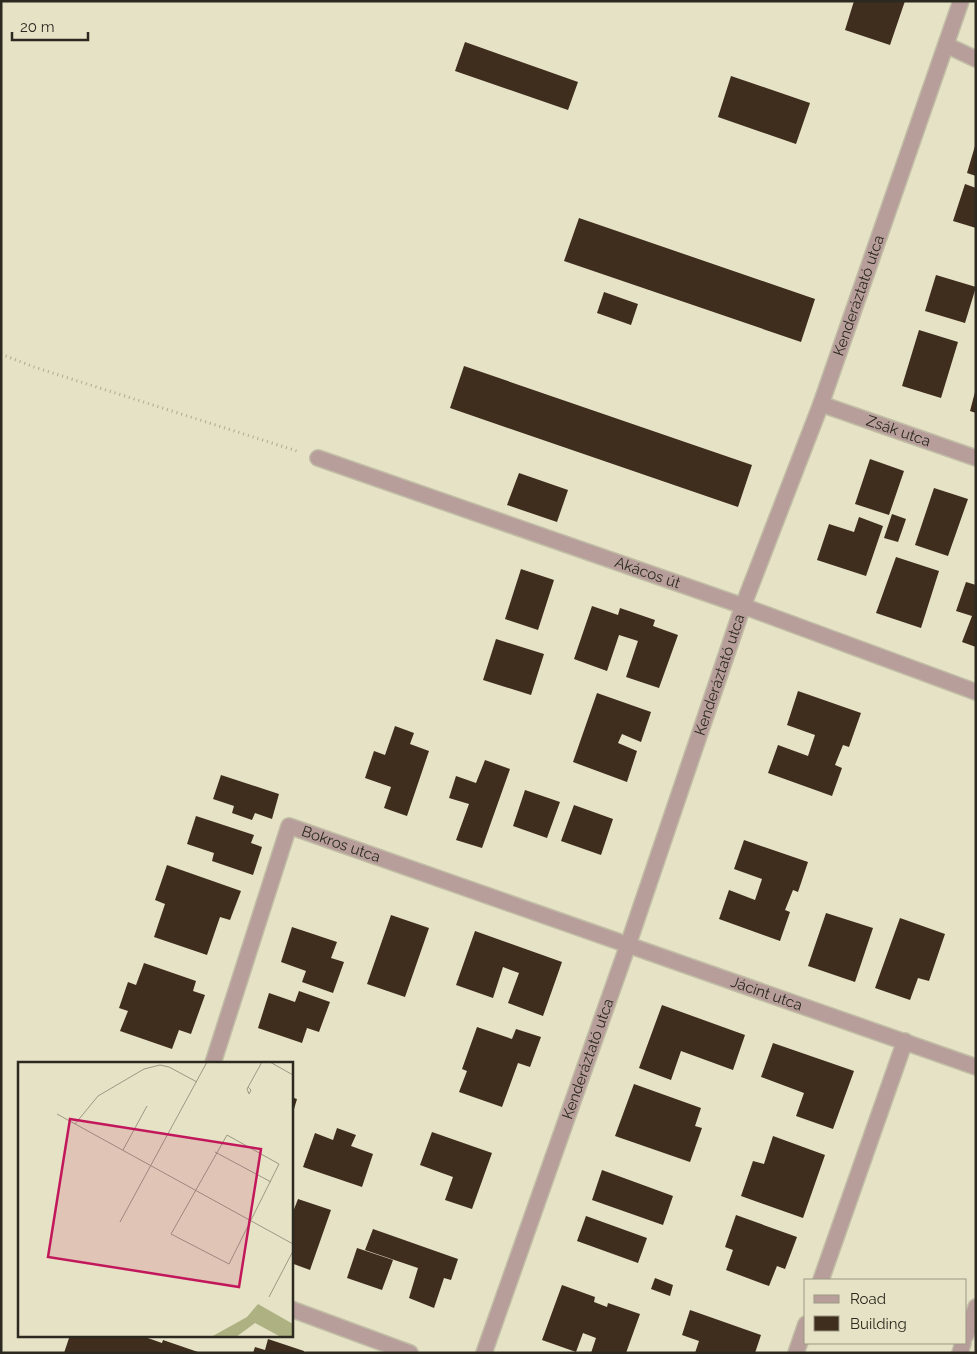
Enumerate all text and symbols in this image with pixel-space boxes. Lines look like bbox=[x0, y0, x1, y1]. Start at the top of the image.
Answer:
scale bar bbox=[12, 10, 89, 42]
text: 20 m bbox=[20, 18, 55, 36]
street label: Kenderáztató utca bbox=[829, 233, 888, 358]
street label: Zsák utca bbox=[864, 411, 933, 450]
street label: Akácos út bbox=[612, 553, 683, 593]
street label: Kenderáztató utca bbox=[691, 612, 749, 738]
street label: Bokros utca bbox=[299, 822, 383, 866]
street label: Jácint utca bbox=[728, 973, 805, 1014]
street label: Kenderáztató utca bbox=[558, 996, 617, 1122]
inset map bbox=[18, 1062, 292, 1336]
legend bbox=[804, 1279, 967, 1344]
text: Road bbox=[850, 1290, 886, 1308]
text: Building bbox=[850, 1315, 907, 1333]

